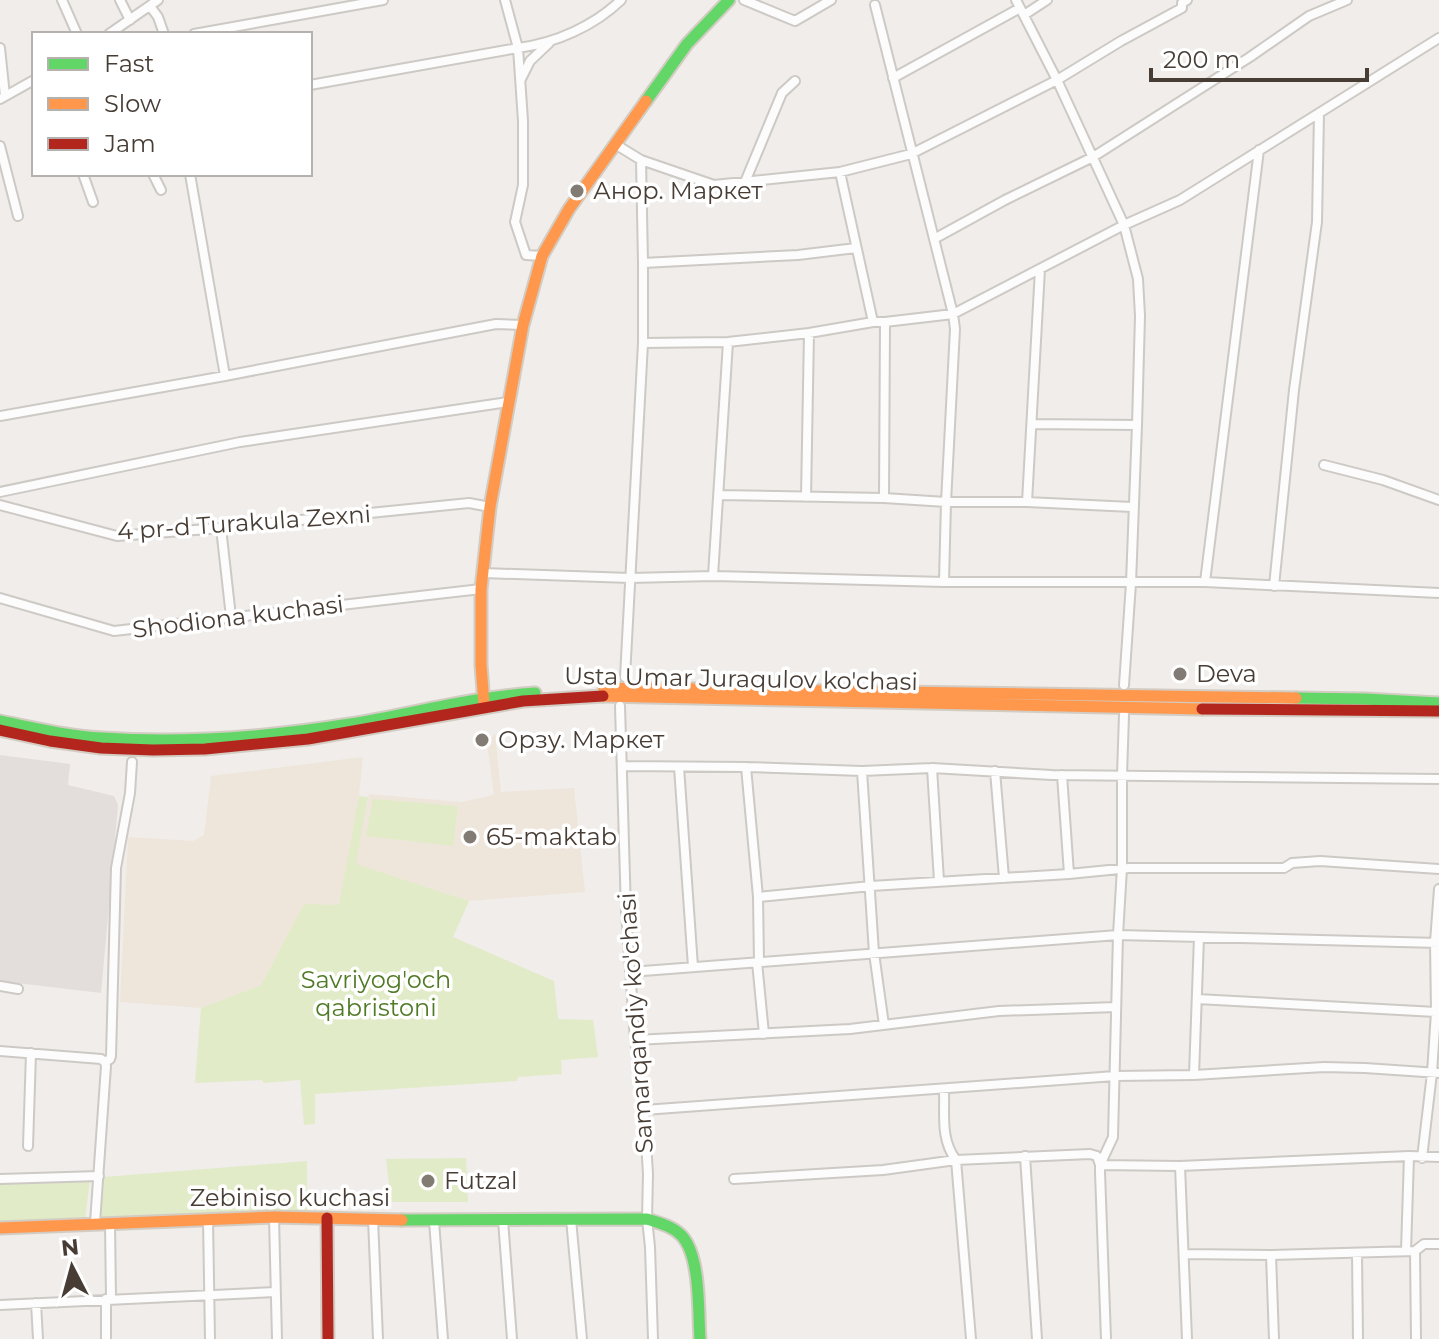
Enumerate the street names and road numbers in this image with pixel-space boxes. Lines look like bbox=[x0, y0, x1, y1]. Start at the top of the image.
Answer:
street label: 4 pr-d Turakula Zexni bbox=[116, 499, 372, 546]
street label: Shodiona kuchasi bbox=[131, 589, 345, 644]
street label: Usta Umar Juraqulov ko'chasi bbox=[564, 661, 918, 696]
street label: Samarqandiy ko'chasi bbox=[612, 892, 659, 1154]
street label: Zebiniso kuchasi bbox=[190, 1183, 390, 1212]

